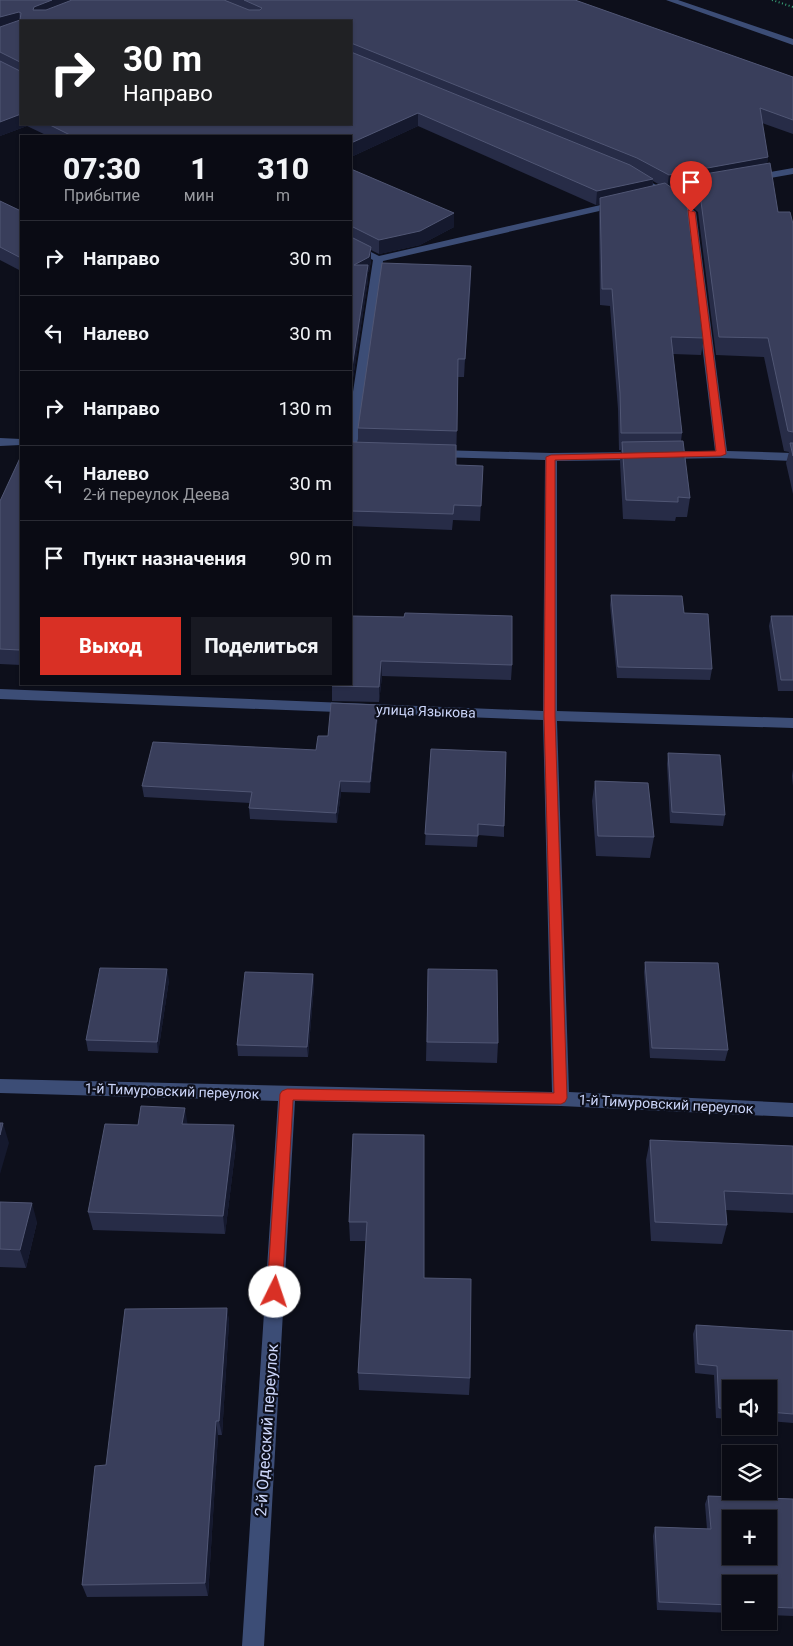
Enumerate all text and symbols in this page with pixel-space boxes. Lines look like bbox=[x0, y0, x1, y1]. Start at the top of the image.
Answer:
text: 30 m bbox=[123, 39, 202, 80]
icon: right bbox=[40, 40, 105, 105]
text: Направо bbox=[123, 81, 213, 106]
text: 07:30 bbox=[63, 151, 141, 186]
text: 1 bbox=[190, 151, 208, 186]
text: 310 bbox=[257, 151, 309, 186]
pin bbox=[670, 161, 712, 212]
icon: arrive bbox=[677, 168, 705, 196]
text: Прибытие bbox=[64, 186, 140, 205]
text: мин bbox=[184, 186, 214, 205]
text: m bbox=[276, 186, 290, 205]
icon: right bbox=[40, 244, 68, 272]
text: Направо bbox=[83, 247, 160, 270]
text: 30 m bbox=[289, 247, 332, 270]
icon: left bbox=[40, 319, 68, 347]
text: Налево bbox=[83, 322, 149, 345]
text: 30 m bbox=[289, 322, 332, 345]
icon: right bbox=[40, 394, 68, 422]
text: Направо bbox=[83, 397, 160, 420]
text: 130 m bbox=[279, 397, 332, 420]
text: Налево bbox=[83, 462, 149, 485]
icon: left bbox=[40, 469, 68, 497]
text: 30 m bbox=[289, 472, 332, 495]
text: 2-й переулок Деева bbox=[83, 485, 230, 504]
icon: arrive bbox=[40, 544, 68, 572]
text: Пункт назначения bbox=[83, 547, 246, 570]
text: 90 m bbox=[289, 547, 332, 570]
button: Выход bbox=[40, 617, 181, 675]
button: Поделиться bbox=[191, 617, 332, 675]
street label: улица Языкова bbox=[376, 701, 476, 721]
street label: 1-й Тимуровский переулок bbox=[84, 1080, 260, 1102]
street label: 1-й Тимуровский переулок bbox=[578, 1091, 754, 1117]
position arrow bbox=[248, 1265, 300, 1317]
street label: 2-й Одесский переулок bbox=[251, 1343, 282, 1517]
map controls bbox=[722, 1380, 777, 1630]
button: sound bbox=[722, 1380, 777, 1435]
button: layers bbox=[722, 1445, 777, 1500]
button: + bbox=[722, 1510, 777, 1565]
button: − bbox=[722, 1575, 777, 1630]

